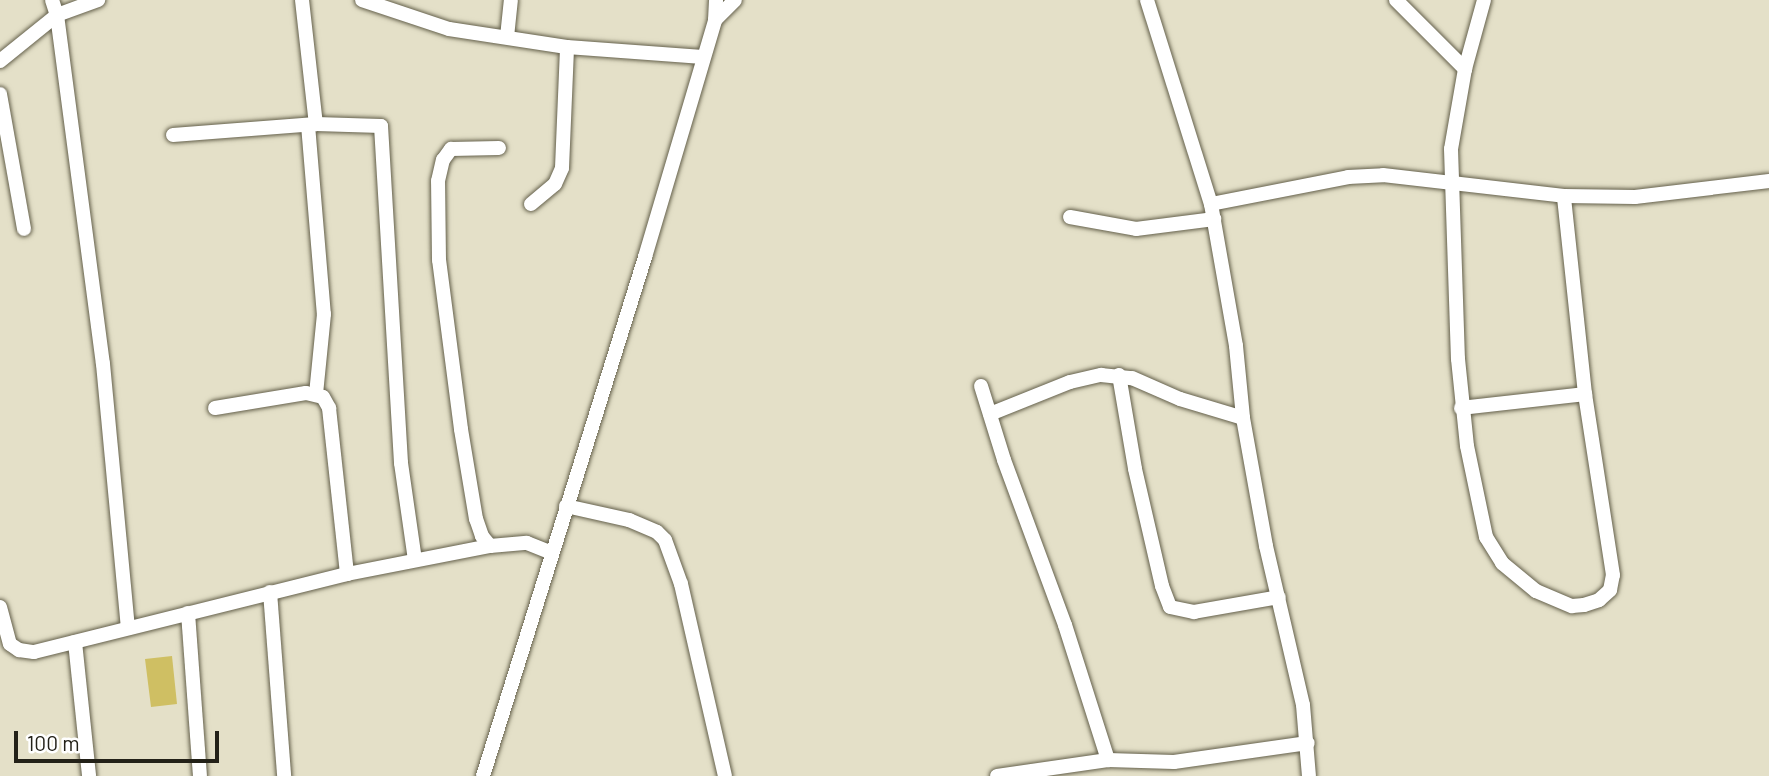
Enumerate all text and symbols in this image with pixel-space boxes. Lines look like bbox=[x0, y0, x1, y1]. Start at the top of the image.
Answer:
scale bar bbox=[18, 716, 222, 760]
text: 100 m bbox=[27, 730, 80, 755]

